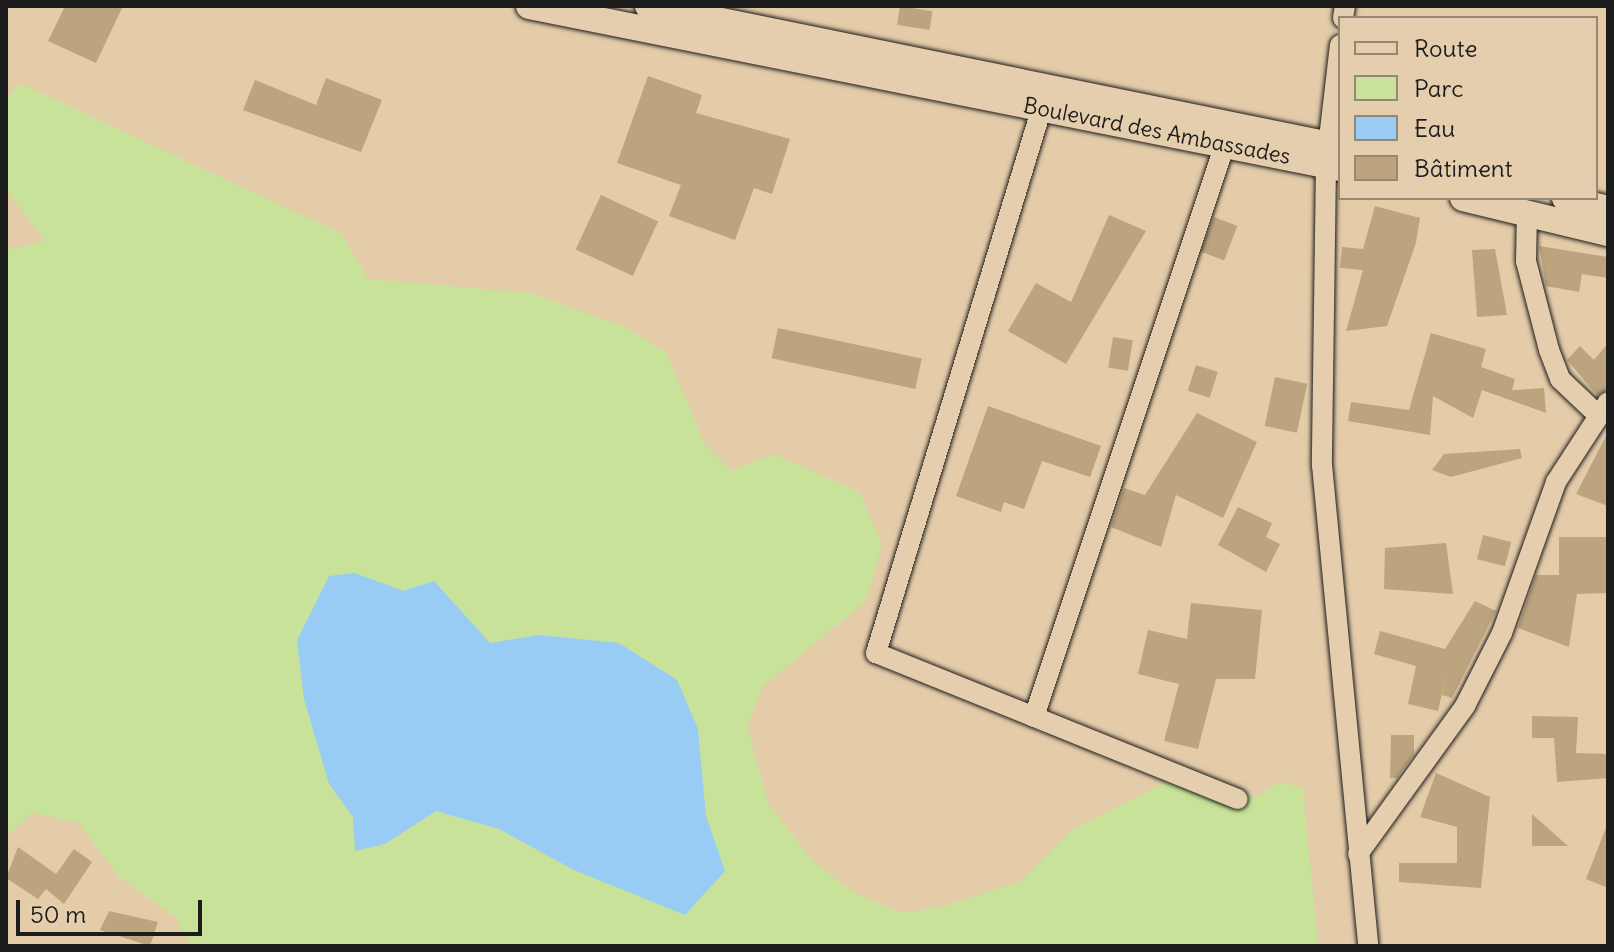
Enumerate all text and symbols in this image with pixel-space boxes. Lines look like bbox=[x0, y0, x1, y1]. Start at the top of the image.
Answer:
legend bbox=[1338, 16, 1598, 200]
text: Route bbox=[1414, 33, 1477, 63]
text: Parc bbox=[1414, 73, 1463, 103]
street label: Boulevard des Ambassades bbox=[1021, 92, 1293, 170]
text: Eau bbox=[1414, 113, 1455, 143]
text: Bâtiment bbox=[1414, 153, 1513, 183]
scale bar bbox=[20, 884, 206, 934]
text: 50 m bbox=[30, 899, 86, 929]

